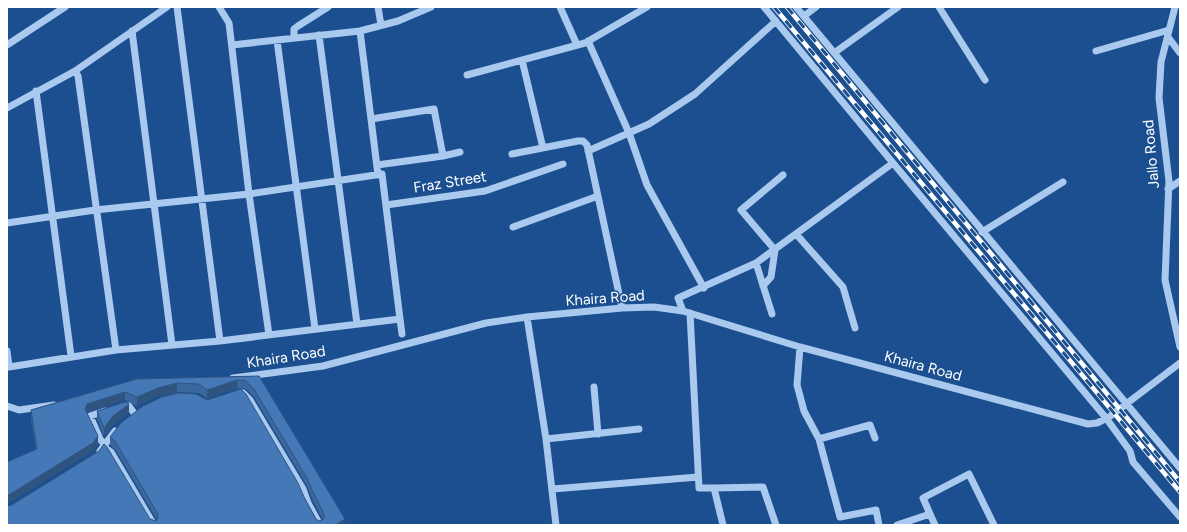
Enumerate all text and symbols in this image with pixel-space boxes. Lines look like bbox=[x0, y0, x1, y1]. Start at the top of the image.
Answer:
street label: Jallo Road bbox=[1139, 119, 1163, 189]
street label: Fraz Street bbox=[412, 167, 488, 197]
street label: Khaira Road bbox=[565, 286, 645, 310]
street label: Khaira Road bbox=[245, 342, 327, 372]
street label: Khaira Road bbox=[882, 347, 964, 385]

